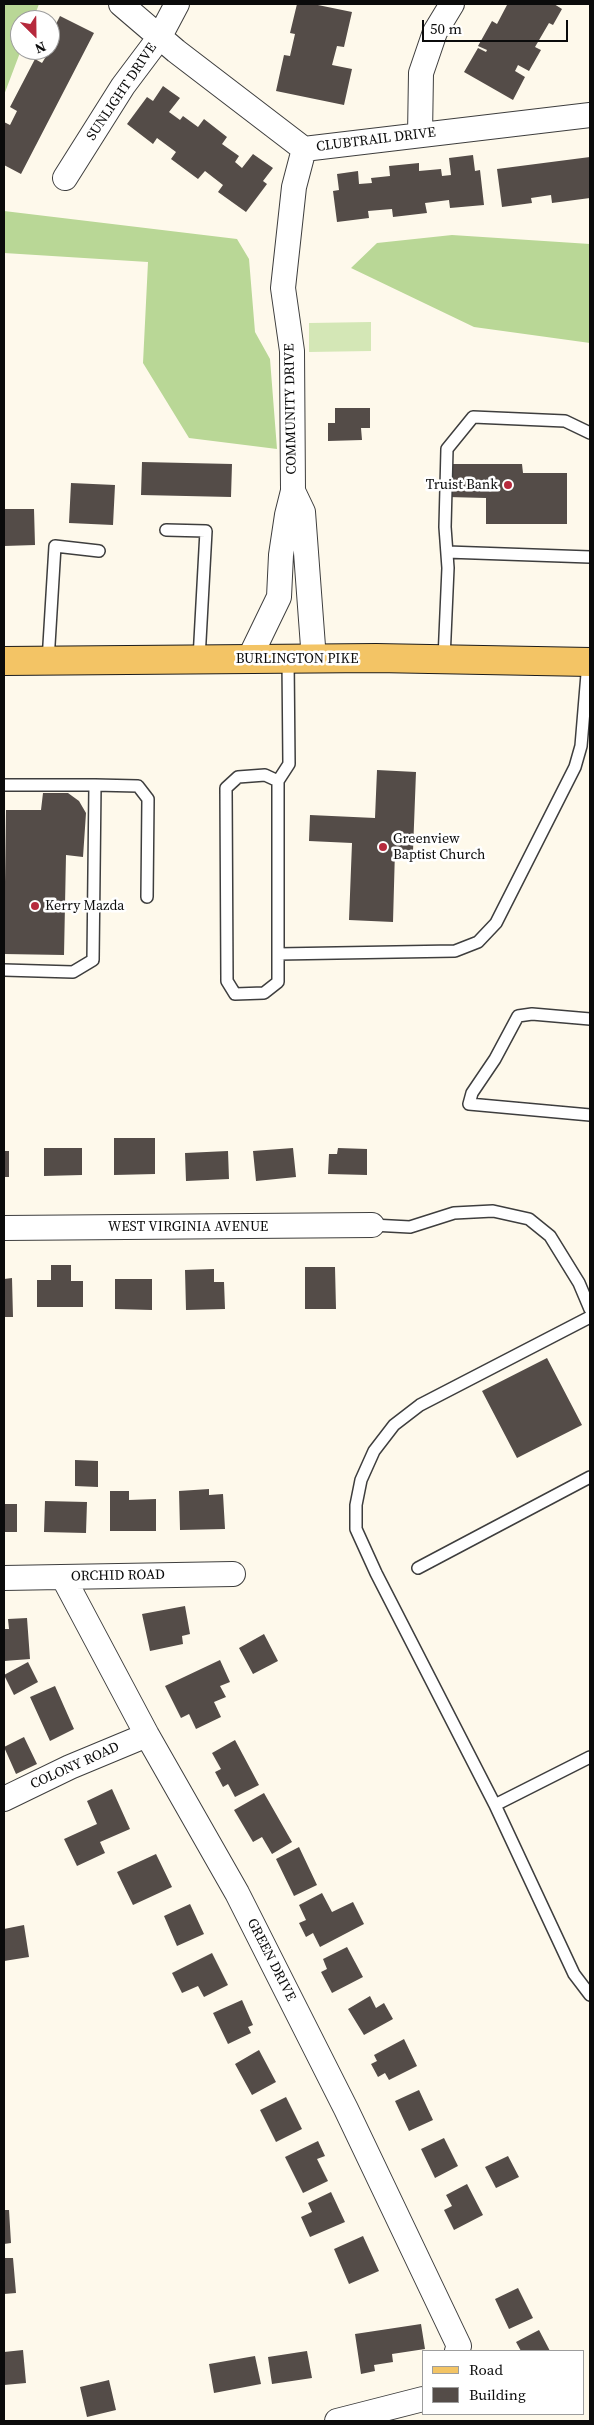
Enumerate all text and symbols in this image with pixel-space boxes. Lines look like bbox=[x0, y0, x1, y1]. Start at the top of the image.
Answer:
north arrow bbox=[10, 10, 60, 60]
scale bar bbox=[424, 10, 570, 42]
text: 50 m bbox=[430, 18, 462, 39]
text: N bbox=[32, 37, 49, 59]
street label: SUNLIGHT DRIVE bbox=[83, 40, 161, 144]
street label: CLUBTRAIL DRIVE bbox=[315, 124, 437, 156]
street label: COMMUNITY DRIVE bbox=[281, 343, 301, 475]
place label: Truist Bank bbox=[426, 477, 498, 493]
marker: Truist Bank bbox=[502, 479, 514, 491]
street label: BURLINGTON PIKE bbox=[236, 651, 358, 667]
place label: Greenview Baptist Church bbox=[393, 831, 485, 864]
marker: Greenview Baptist Church bbox=[377, 841, 389, 853]
place label: Kerry Mazda bbox=[45, 898, 124, 914]
marker: Kerry Mazda bbox=[29, 900, 41, 912]
street label: WEST VIRGINIA AVENUE bbox=[108, 1219, 268, 1235]
street label: ORCHID ROAD bbox=[71, 1567, 165, 1585]
street label: COLONY ROAD bbox=[28, 1739, 122, 1793]
street label: GREEN DRIVE bbox=[243, 1916, 299, 2004]
legend bbox=[422, 2350, 584, 2415]
text: Road bbox=[469, 2359, 503, 2380]
text: Building bbox=[469, 2384, 526, 2405]

